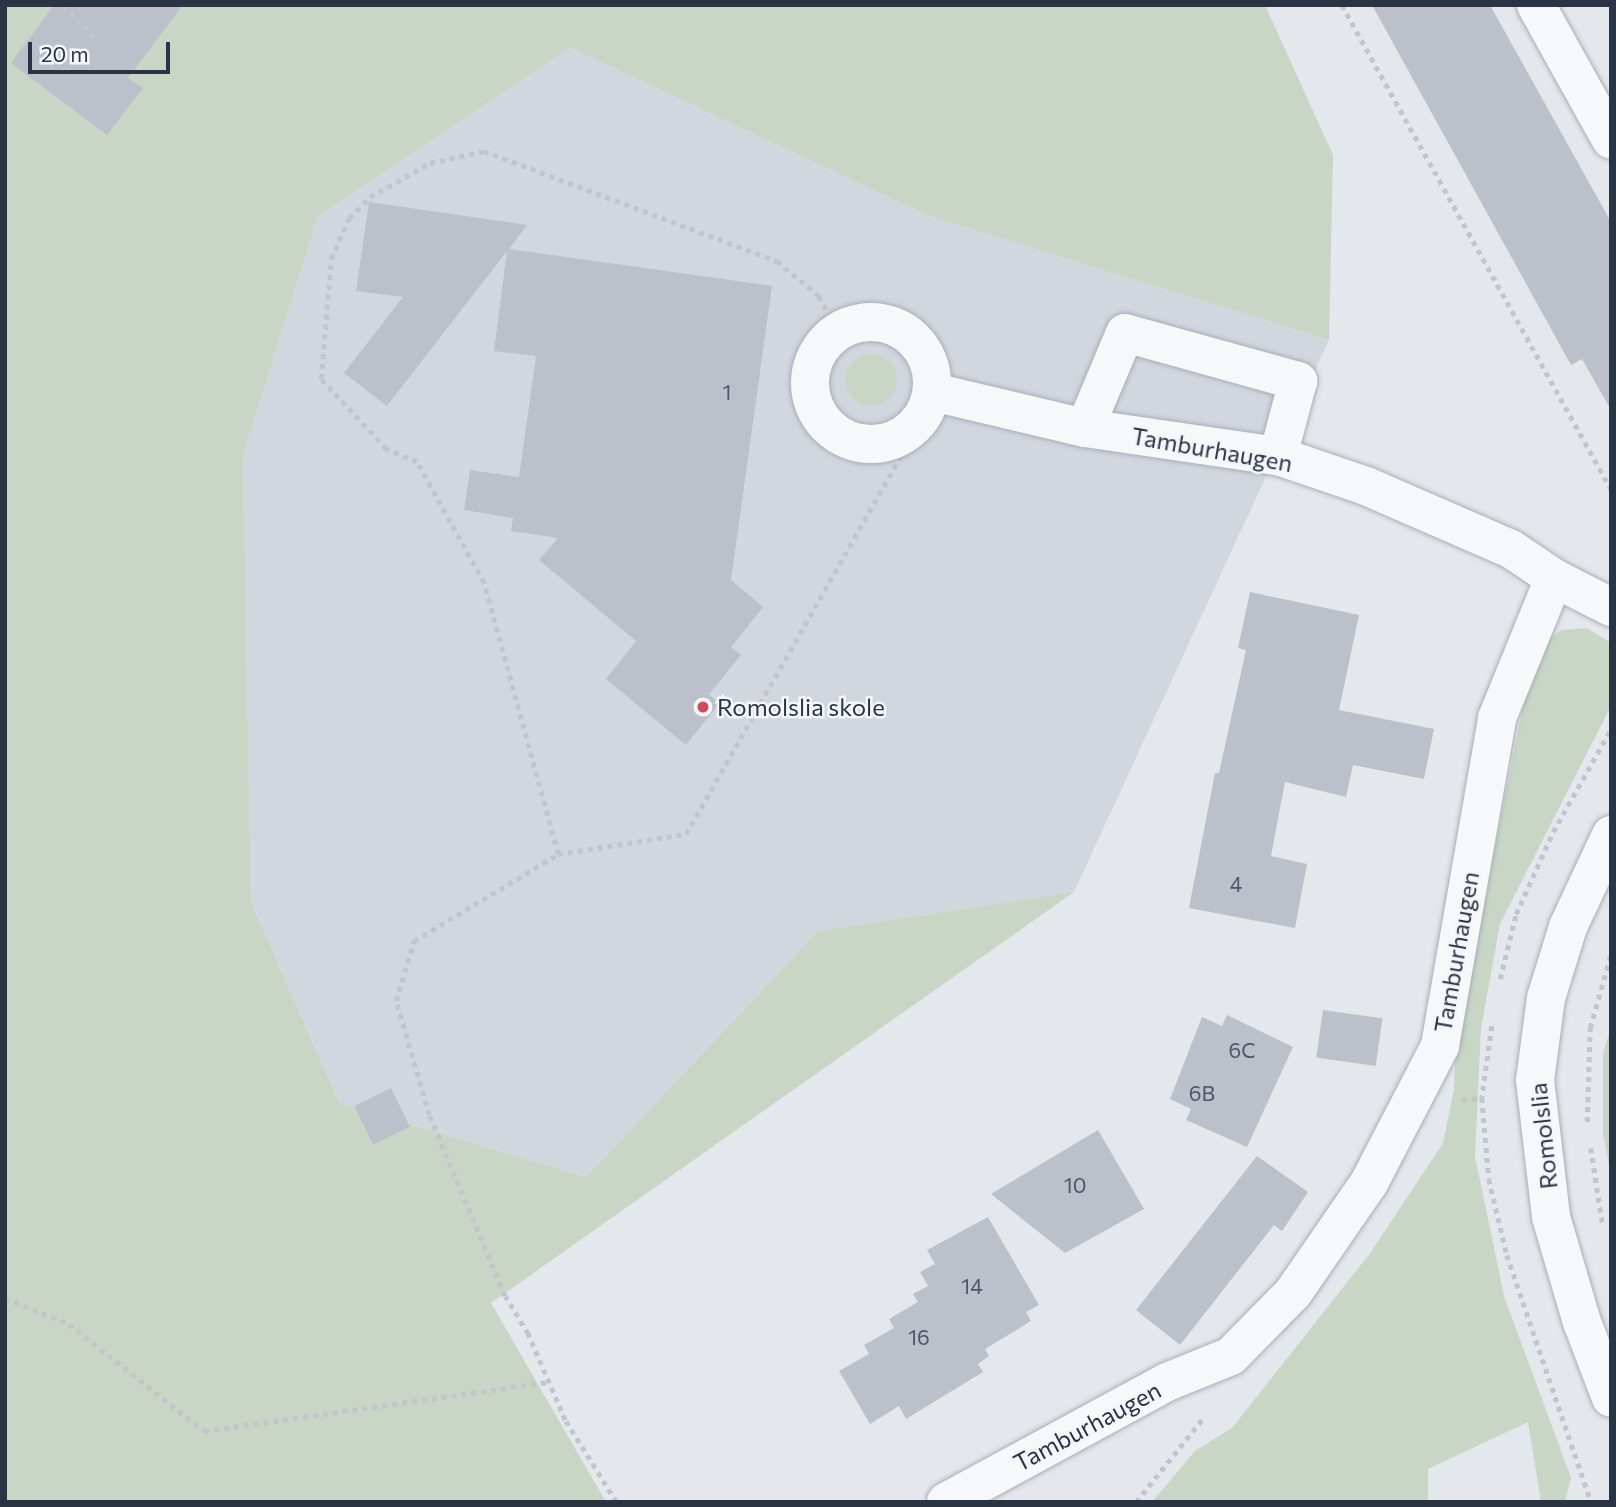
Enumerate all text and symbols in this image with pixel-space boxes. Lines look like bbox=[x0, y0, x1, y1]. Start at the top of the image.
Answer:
scale bar bbox=[32, 28, 173, 72]
text: 20 m bbox=[41, 41, 89, 66]
house number: 1 bbox=[723, 379, 731, 405]
street label: Tamburhaugen bbox=[1129, 421, 1295, 477]
place label: Romolslia skole bbox=[717, 693, 885, 721]
marker: Romolslia skole bbox=[695, 699, 711, 715]
street label: Tamburhaugen bbox=[1428, 869, 1484, 1035]
house number: 4 bbox=[1230, 871, 1242, 897]
house number: 6C bbox=[1228, 1037, 1256, 1063]
house number: 6B bbox=[1189, 1080, 1215, 1106]
street label: Romolslia bbox=[1523, 1081, 1563, 1191]
house number: 10 bbox=[1064, 1172, 1086, 1198]
house number: 14 bbox=[961, 1273, 983, 1299]
house number: 16 bbox=[908, 1324, 930, 1350]
street label: Tamburhaugen bbox=[1008, 1375, 1166, 1477]

